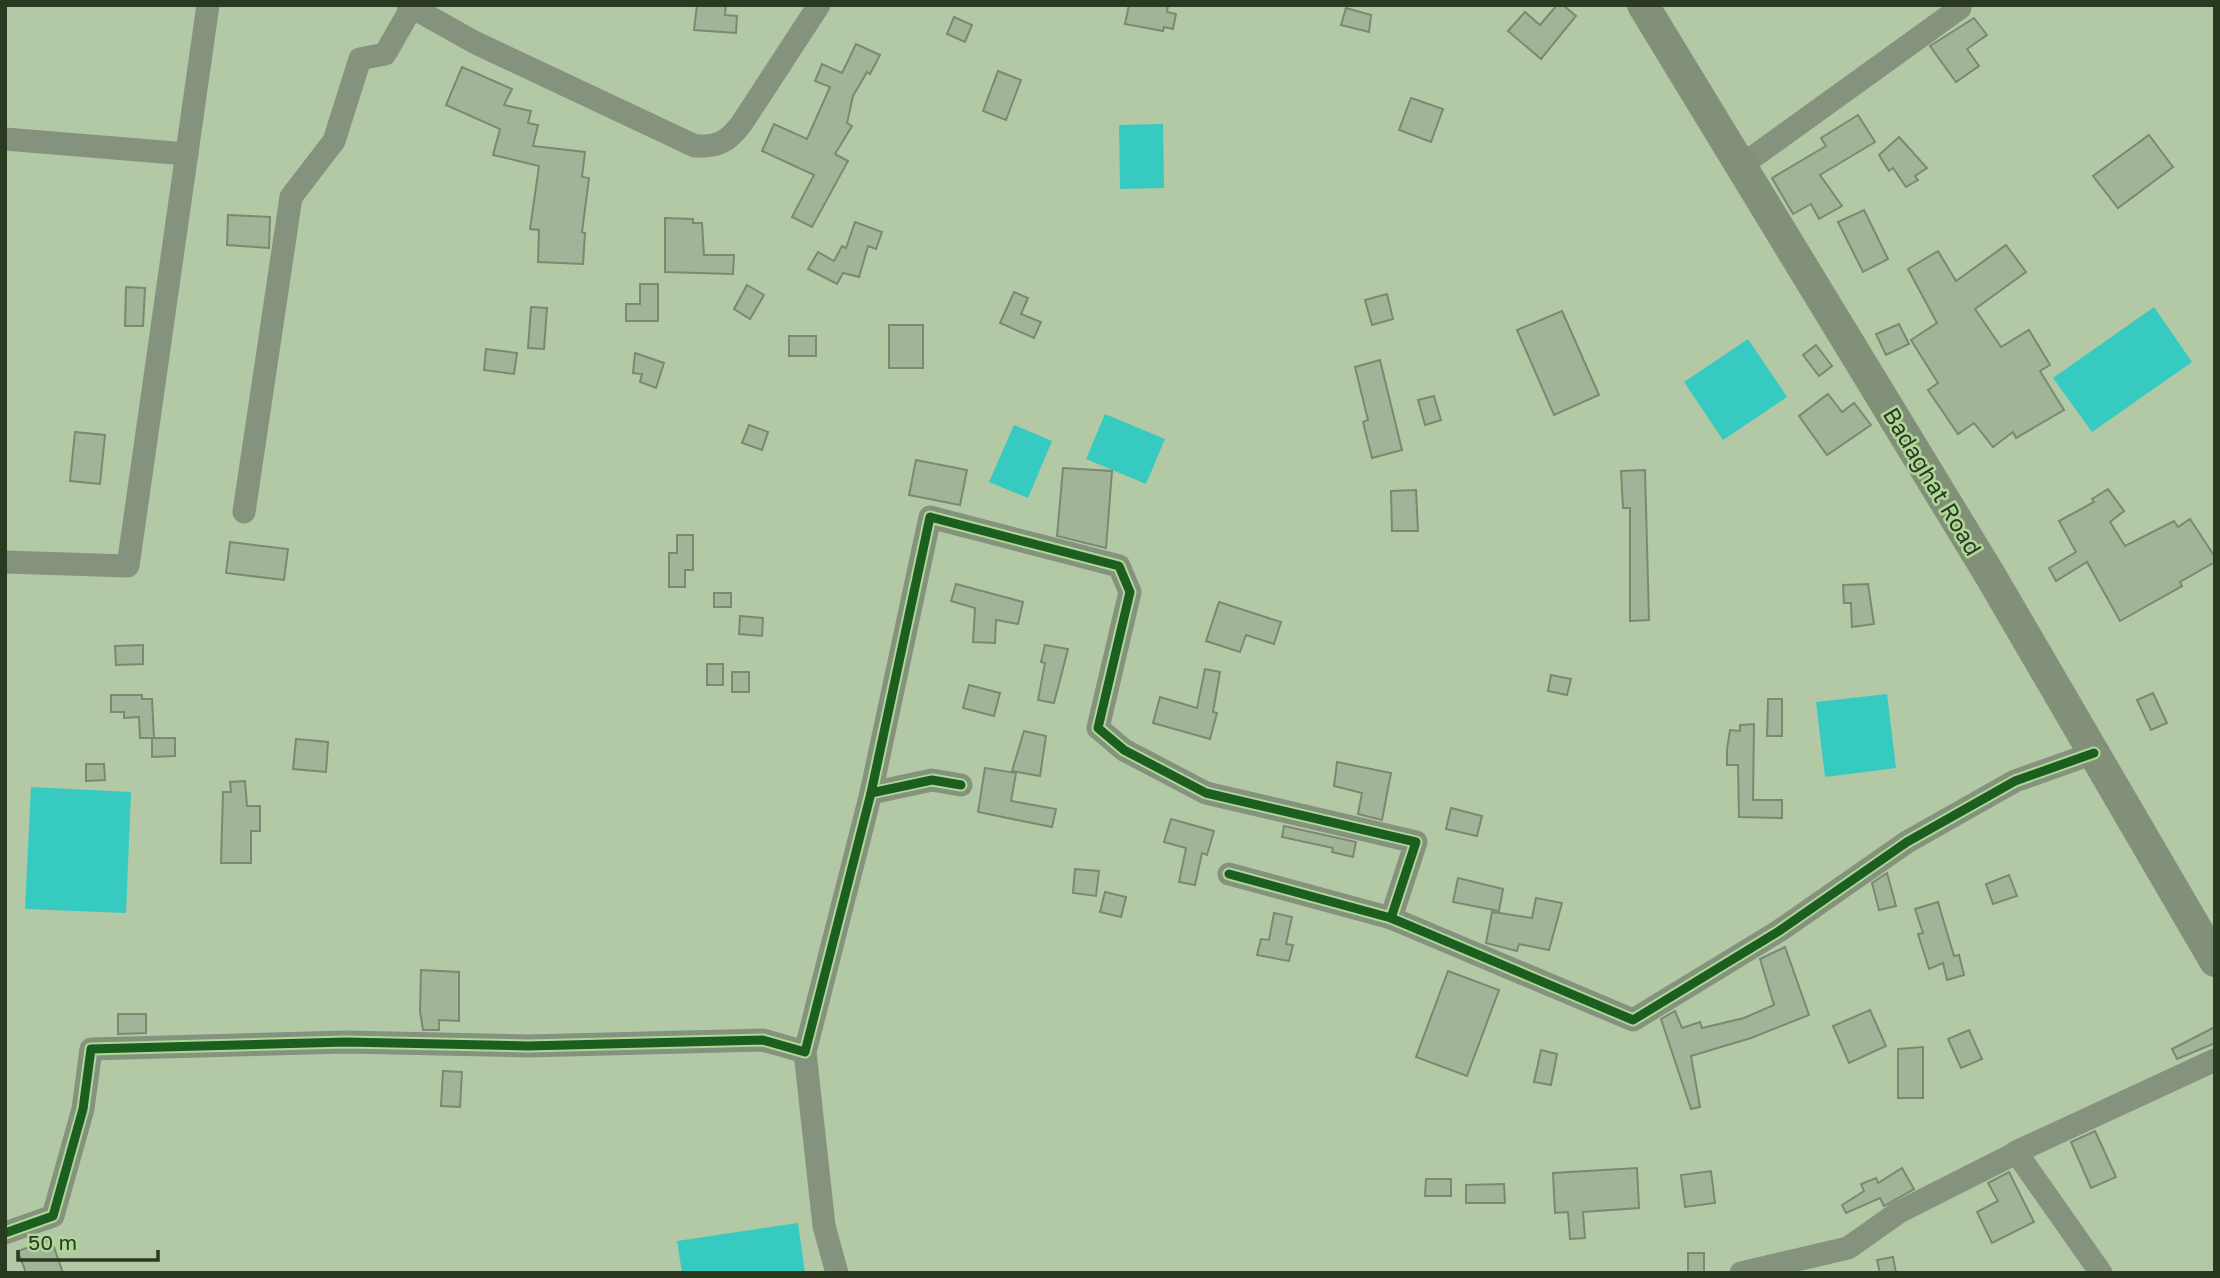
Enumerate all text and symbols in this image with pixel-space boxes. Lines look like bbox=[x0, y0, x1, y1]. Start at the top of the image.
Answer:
street label: Badaghat Road bbox=[1878, 402, 1988, 560]
scale bar bbox=[18, 1218, 158, 1262]
text: 50 m bbox=[28, 1229, 77, 1255]

